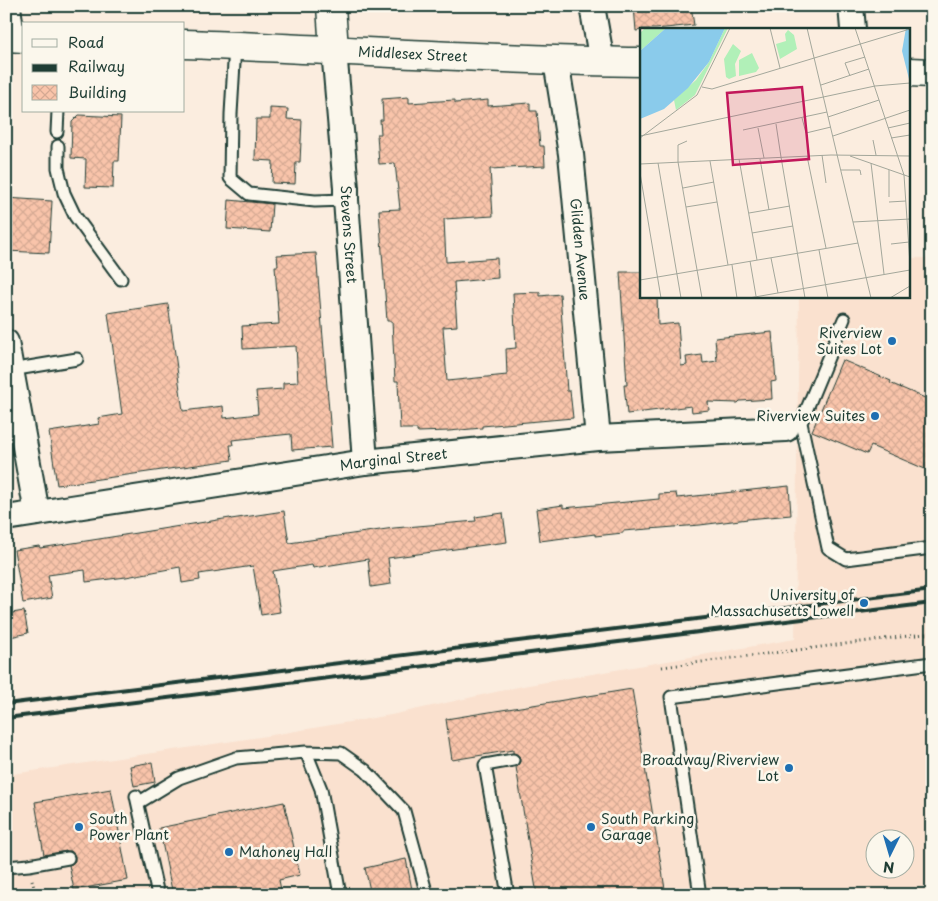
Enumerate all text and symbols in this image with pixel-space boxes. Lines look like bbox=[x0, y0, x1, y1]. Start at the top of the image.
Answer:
legend bbox=[22, 22, 185, 112]
inset map bbox=[640, 28, 910, 298]
text: Road bbox=[68, 30, 104, 53]
street label: Middlesex Street bbox=[358, 41, 468, 67]
text: Railway bbox=[68, 54, 125, 77]
text: Building bbox=[68, 80, 127, 103]
street label: Stevens Street bbox=[336, 185, 363, 284]
street label: Glidden Avenue bbox=[565, 197, 596, 302]
place label: Riverview Suites Lot bbox=[816, 322, 882, 359]
marker: Riverview Suites Lot bbox=[886, 335, 898, 347]
place label: Riverview Suites bbox=[756, 405, 865, 426]
marker: Riverview Suites bbox=[869, 410, 881, 422]
street label: Marginal Street bbox=[338, 443, 449, 476]
place label: University of Massachusetts Lowell bbox=[710, 584, 855, 621]
marker: University of Massachusetts Lowell bbox=[858, 597, 870, 609]
place label: Broadway/Riverview Lot bbox=[642, 749, 779, 786]
marker: Broadway/Riverview Lot bbox=[783, 762, 795, 774]
place label: South Power Plant bbox=[89, 808, 169, 845]
place label: South Parking Garage bbox=[601, 808, 694, 845]
marker: South Power Plant bbox=[73, 821, 85, 833]
marker: South Parking Garage bbox=[585, 821, 597, 833]
north arrow bbox=[866, 828, 916, 878]
place label: Mahoney Hall bbox=[239, 841, 332, 862]
marker: Mahoney Hall bbox=[223, 846, 235, 858]
text: N bbox=[882, 857, 895, 878]

